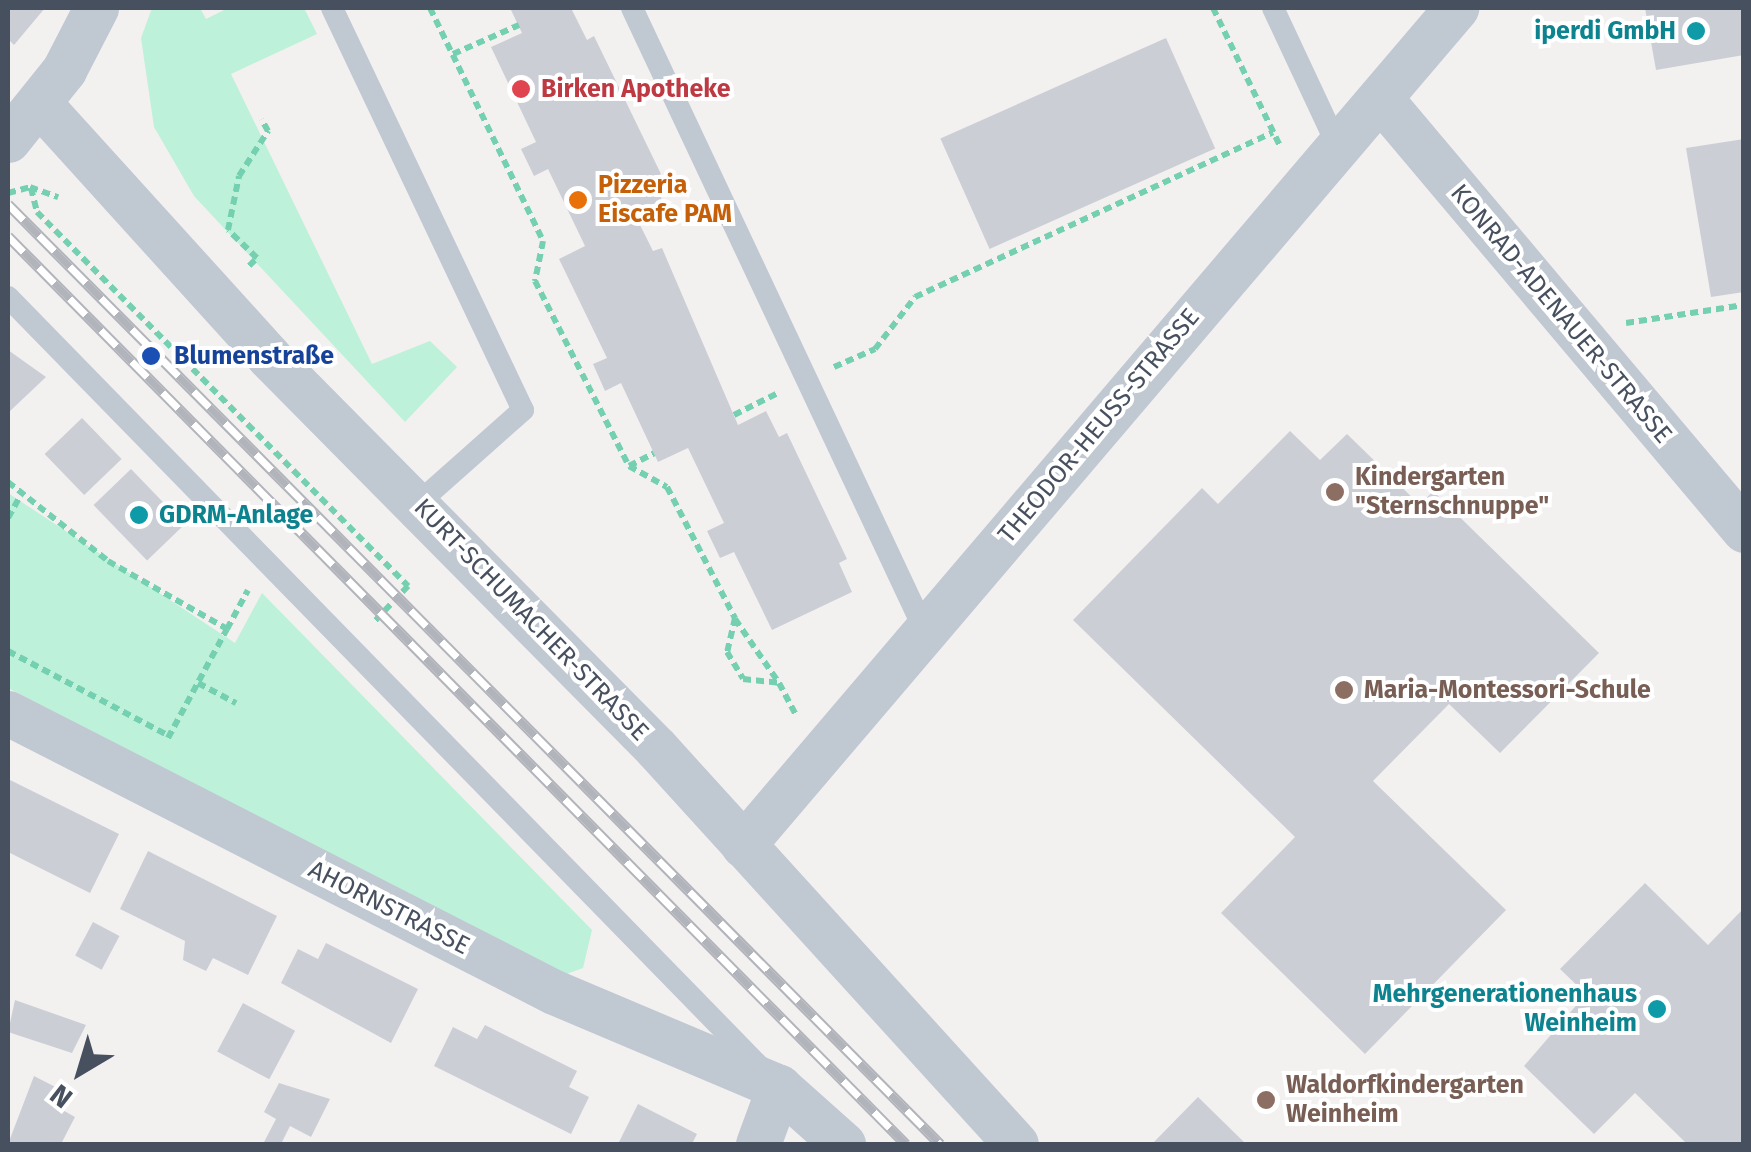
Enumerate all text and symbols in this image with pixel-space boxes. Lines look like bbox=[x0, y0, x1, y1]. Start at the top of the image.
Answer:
place label: iperdi GmbH bbox=[1534, 16, 1676, 46]
marker: iperdi GmbH bbox=[1685, 20, 1707, 42]
place label: Birken Apotheke bbox=[541, 74, 731, 104]
marker: Birken Apotheke bbox=[510, 78, 532, 100]
place label: Pizzeria Eiscafe PAM bbox=[598, 171, 732, 230]
street label: KONRAD-ADENAUER-STRASSE bbox=[1444, 179, 1678, 449]
marker: Pizzeria Eiscafe PAM bbox=[567, 189, 589, 211]
street label: THEODOR-HEUSS-STRASSE bbox=[992, 303, 1206, 549]
place label: Blumenstraße bbox=[174, 341, 334, 371]
marker: Blumenstraße bbox=[138, 343, 164, 369]
place label: Kindergarten "Sternschnuppe" bbox=[1355, 463, 1549, 522]
marker: Kindergarten "Sternschnuppe" bbox=[1324, 481, 1346, 503]
street label: KURT-SCHUMACHER-STRASSE bbox=[407, 493, 655, 747]
place label: GDRM-Anlage bbox=[159, 500, 313, 530]
marker: GDRM-Anlage bbox=[128, 504, 150, 526]
place label: Maria-Montessori-Schule bbox=[1364, 675, 1651, 705]
marker: Maria-Montessori-Schule bbox=[1333, 679, 1355, 701]
street label: AHORNSTRASSE bbox=[304, 855, 474, 961]
place label: Mehrgenerationenhaus Weinheim bbox=[1373, 980, 1637, 1039]
marker: Mehrgenerationenhaus Weinheim bbox=[1646, 998, 1668, 1020]
north arrow bbox=[30, 1022, 130, 1122]
place label: Waldorfkindergarten Weinheim bbox=[1286, 1071, 1524, 1130]
text: N bbox=[44, 1077, 79, 1115]
marker: Waldorfkindergarten Weinheim bbox=[1255, 1089, 1277, 1111]

